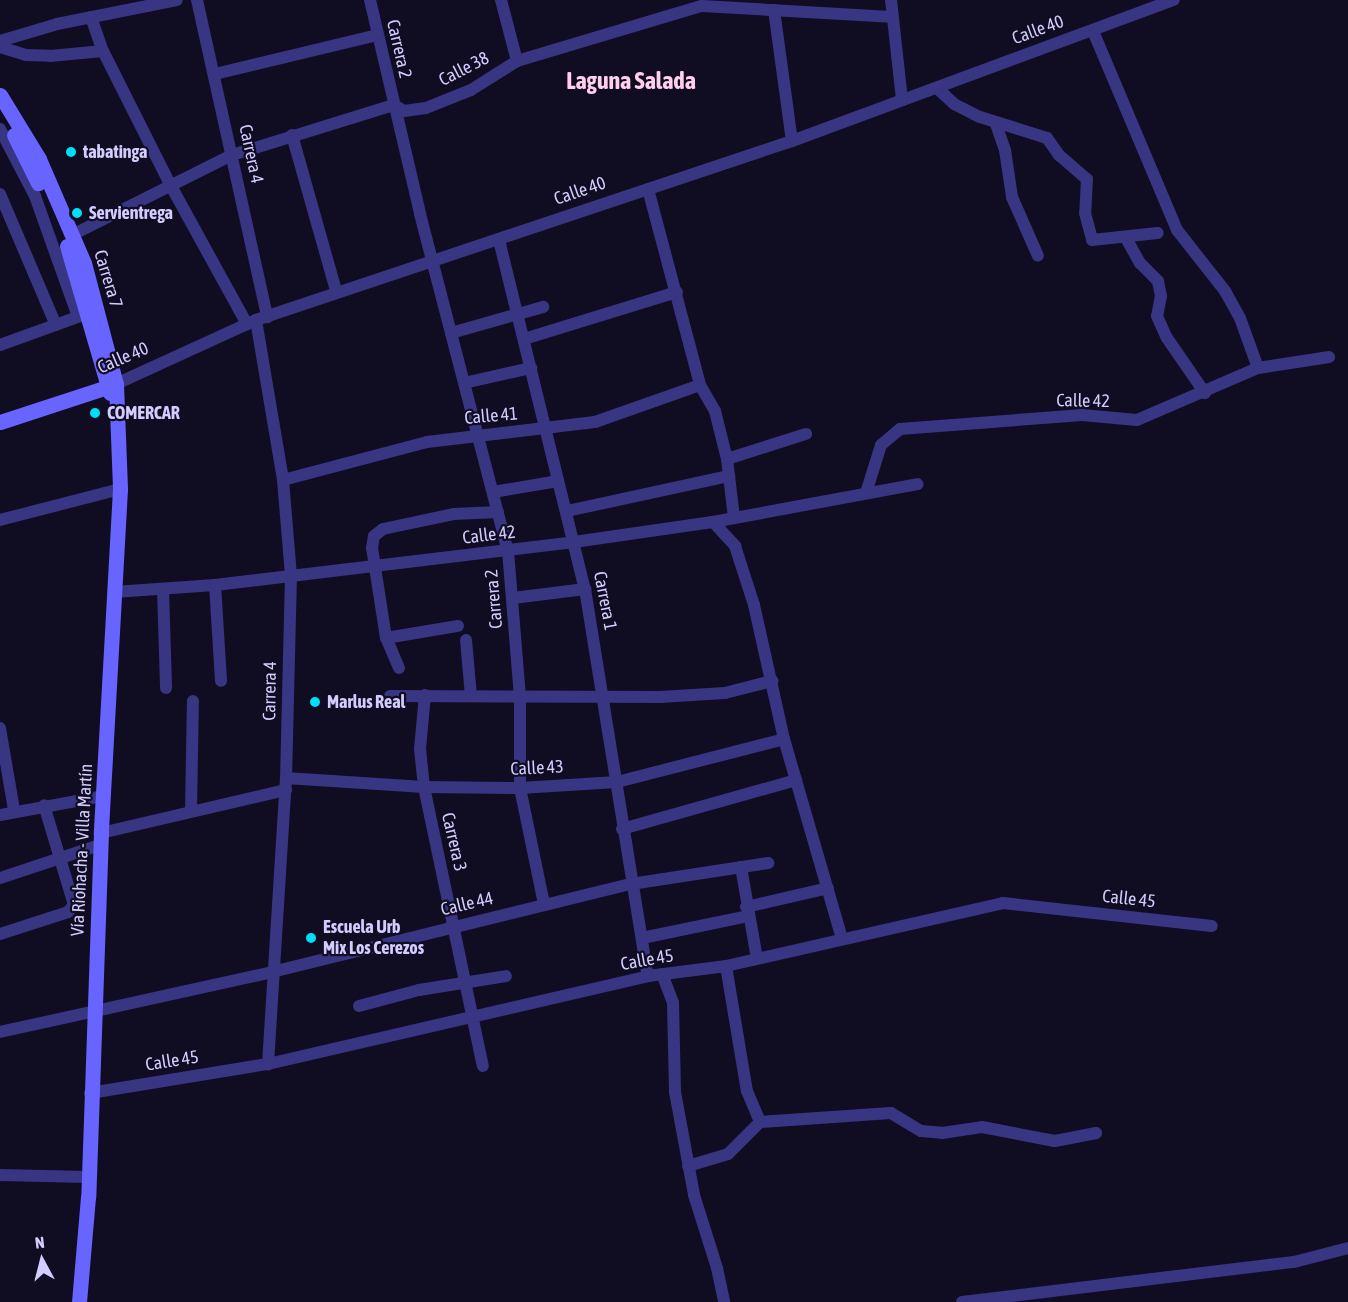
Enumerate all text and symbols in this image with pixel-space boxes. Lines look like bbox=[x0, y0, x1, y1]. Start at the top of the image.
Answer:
street label: Calle 40 bbox=[1009, 11, 1067, 49]
street label: Carrera 2 bbox=[382, 18, 416, 80]
street label: Calle 38 bbox=[435, 47, 493, 91]
district label: Laguna Salada bbox=[566, 67, 696, 95]
street label: Carrera 4 bbox=[234, 123, 268, 185]
place label: tabatinga bbox=[83, 141, 147, 163]
marker: tabatinga bbox=[64, 145, 78, 159]
street label: Calle 40 bbox=[551, 172, 609, 210]
place label: Servientrega bbox=[89, 202, 173, 224]
marker: Servientrega bbox=[70, 206, 84, 220]
street label: Carrera 7 bbox=[89, 247, 127, 311]
street label: Calle 40 bbox=[94, 338, 152, 378]
street label: Calle 42 bbox=[1056, 390, 1110, 412]
place label: COMERCAR bbox=[107, 402, 180, 424]
street label: Calle 41 bbox=[463, 403, 519, 429]
marker: COMERCAR bbox=[88, 406, 102, 420]
street label: Calle 42 bbox=[461, 521, 517, 549]
street label: Carrera 2 bbox=[481, 568, 507, 630]
street label: Carrera 1 bbox=[589, 570, 621, 632]
street label: Carrera 4 bbox=[259, 661, 281, 721]
place label: Marlus Real bbox=[327, 691, 405, 713]
marker: Marlus Real bbox=[308, 695, 322, 709]
street label: Calle 43 bbox=[510, 756, 564, 780]
street label: Vía Riohacha - Villa Martín bbox=[67, 763, 97, 937]
street label: Carrera 3 bbox=[437, 811, 471, 873]
street label: Calle 45 bbox=[1101, 885, 1157, 913]
street label: Calle 44 bbox=[439, 887, 495, 921]
place label: Escuela Urb Mix Los Cerezos bbox=[323, 917, 424, 960]
marker: Escuela Urb Mix Los Cerezos bbox=[304, 931, 318, 945]
street label: Calle 45 bbox=[619, 945, 675, 975]
street label: Calle 45 bbox=[144, 1046, 200, 1076]
north arrow bbox=[12, 1230, 72, 1290]
text: N bbox=[34, 1233, 46, 1252]

